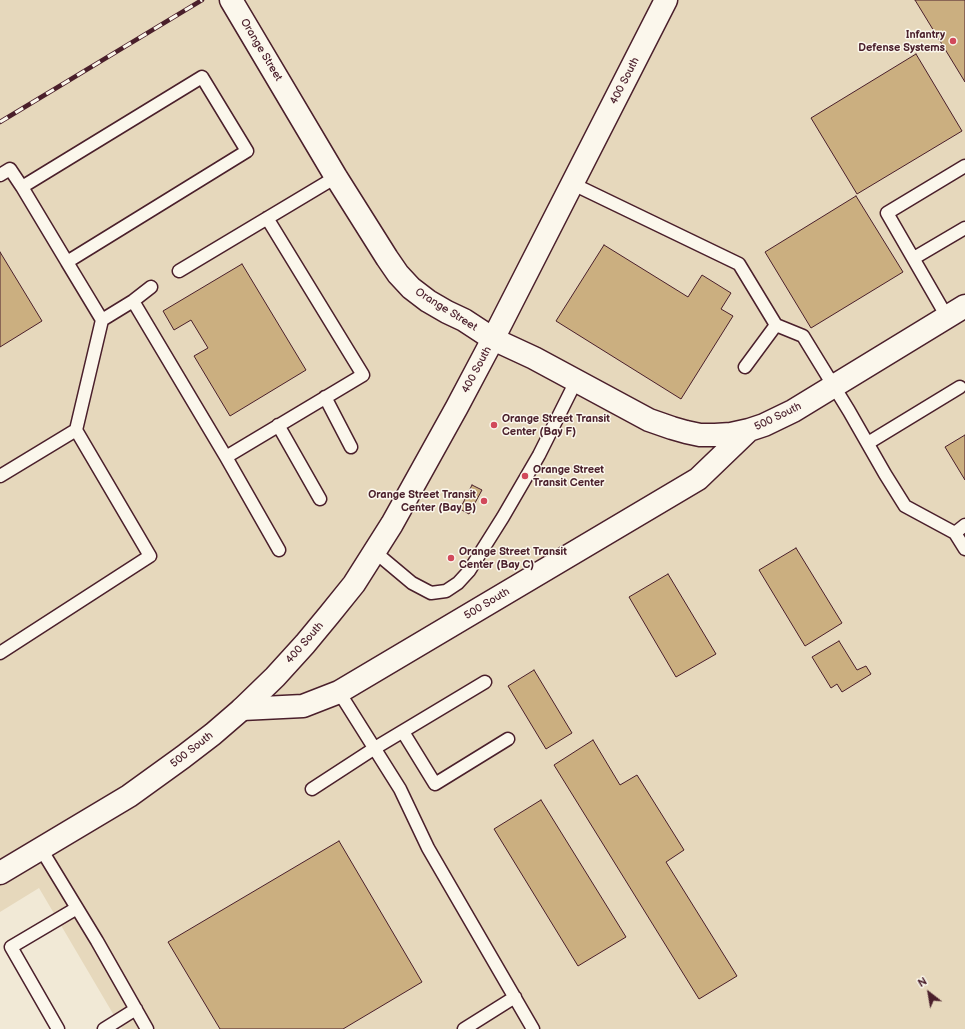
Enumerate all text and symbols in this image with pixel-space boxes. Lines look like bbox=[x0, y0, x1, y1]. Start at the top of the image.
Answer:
street label: Orange Street bbox=[237, 16, 285, 84]
place label: Infantry Defense Systems bbox=[858, 28, 945, 54]
marker: Infantry Defense Systems bbox=[948, 36, 958, 46]
street label: 400 South bbox=[608, 55, 642, 107]
street label: Orange Street bbox=[413, 286, 479, 334]
street label: 400 South bbox=[459, 344, 495, 396]
street label: 500 South bbox=[752, 400, 804, 434]
place label: Orange Street Transit Center (Bay F) bbox=[502, 412, 610, 438]
marker: Orange Street Transit Center (Bay F) bbox=[489, 420, 499, 430]
place label: Orange Street Transit Center bbox=[533, 463, 604, 489]
marker: Orange Street Transit Center bbox=[520, 471, 530, 481]
place label: Orange Street Transit Center (Bay B) bbox=[368, 488, 476, 514]
marker: Orange Street Transit Center (Bay B) bbox=[479, 496, 489, 506]
place label: Orange Street Transit Center (Bay C) bbox=[459, 545, 567, 571]
marker: Orange Street Transit Center (Bay C) bbox=[446, 553, 456, 563]
street label: 500 South bbox=[462, 585, 512, 623]
street label: 400 South bbox=[283, 619, 327, 667]
street label: 500 South bbox=[168, 729, 216, 771]
north arrow bbox=[909, 973, 949, 1013]
text: N bbox=[916, 975, 929, 990]

